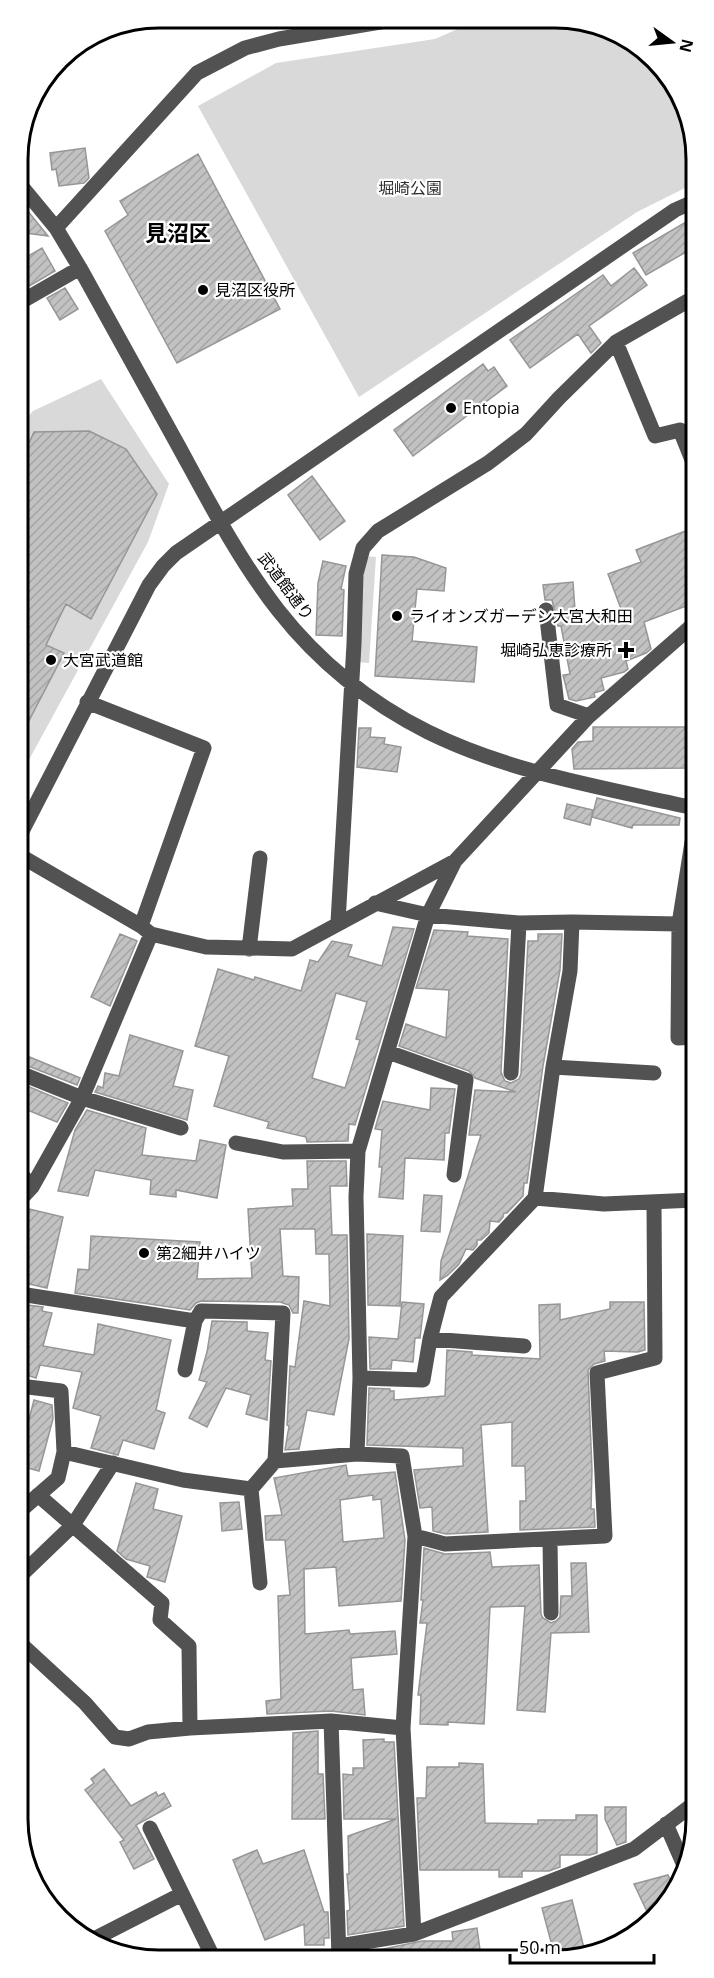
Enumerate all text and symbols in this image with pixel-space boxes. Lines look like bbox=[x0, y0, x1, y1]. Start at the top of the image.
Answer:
north arrow bbox=[642, 12, 702, 72]
text: N bbox=[674, 37, 699, 55]
park label: 堀崎公園 bbox=[378, 177, 442, 199]
district label: 見沼区 bbox=[145, 217, 211, 247]
place label: 見沼区役所 bbox=[215, 279, 295, 301]
marker: 見沼区役所 bbox=[196, 283, 210, 297]
place label: Entopia bbox=[463, 397, 520, 419]
marker: Entopia bbox=[444, 401, 458, 415]
street label: 武道館通り bbox=[253, 547, 319, 625]
place label: ライオンズガーデン大宮大和田 bbox=[409, 605, 633, 627]
marker: ライオンズガーデン大宮大和田 bbox=[390, 609, 404, 623]
place label: 堀崎弘恵診療所 bbox=[500, 639, 612, 661]
marker: 堀崎弘恵診療所 bbox=[617, 641, 635, 659]
place label: 大宮武道館 bbox=[63, 649, 143, 671]
marker: 大宮武道館 bbox=[44, 653, 58, 667]
place label: 第2細井ハイツ bbox=[156, 1242, 261, 1264]
marker: 第2細井ハイツ bbox=[137, 1246, 151, 1260]
scale bar bbox=[510, 1927, 654, 1965]
text: 50 m bbox=[519, 1935, 561, 1959]

